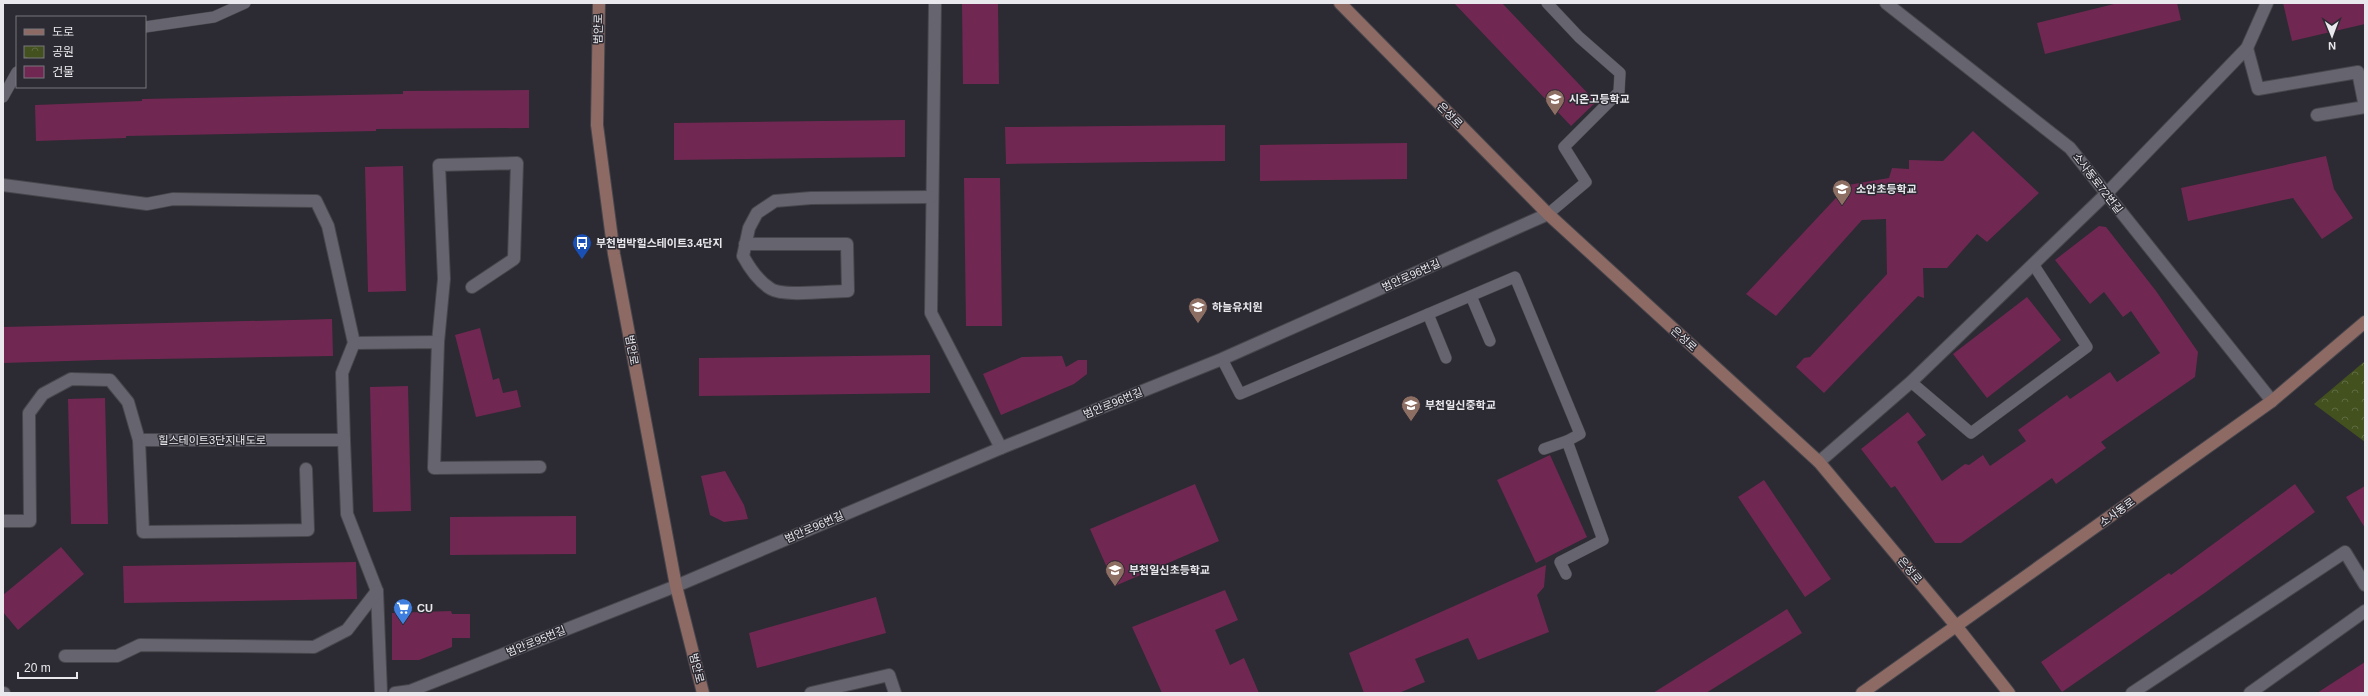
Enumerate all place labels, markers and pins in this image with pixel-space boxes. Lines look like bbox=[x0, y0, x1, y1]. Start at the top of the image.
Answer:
school or university icon: 시온고등학교 bbox=[1544, 88, 1566, 116]
place label: 시온고등학교 bbox=[1569, 93, 1630, 105]
school or university icon: 소안초등학교 bbox=[1831, 178, 1853, 206]
place label: 소안초등학교 bbox=[1856, 183, 1917, 195]
bus stop icon: 부천범박힐스테이트3.4단지 bbox=[571, 232, 593, 260]
place label: 부천범박힐스테이트3.4단지 bbox=[596, 237, 723, 249]
school or university icon: 하늘유치원 bbox=[1187, 296, 1209, 324]
place label: 하늘유치원 bbox=[1212, 301, 1263, 313]
school or university icon: 부천일신중학교 bbox=[1400, 394, 1422, 422]
place label: 부천일신중학교 bbox=[1425, 399, 1496, 411]
school or university icon: 부천일신초등학교 bbox=[1104, 559, 1126, 587]
place label: 부천일신초등학교 bbox=[1129, 564, 1210, 576]
supermarket icon: CU bbox=[392, 597, 414, 625]
place label: CU bbox=[417, 602, 433, 614]

